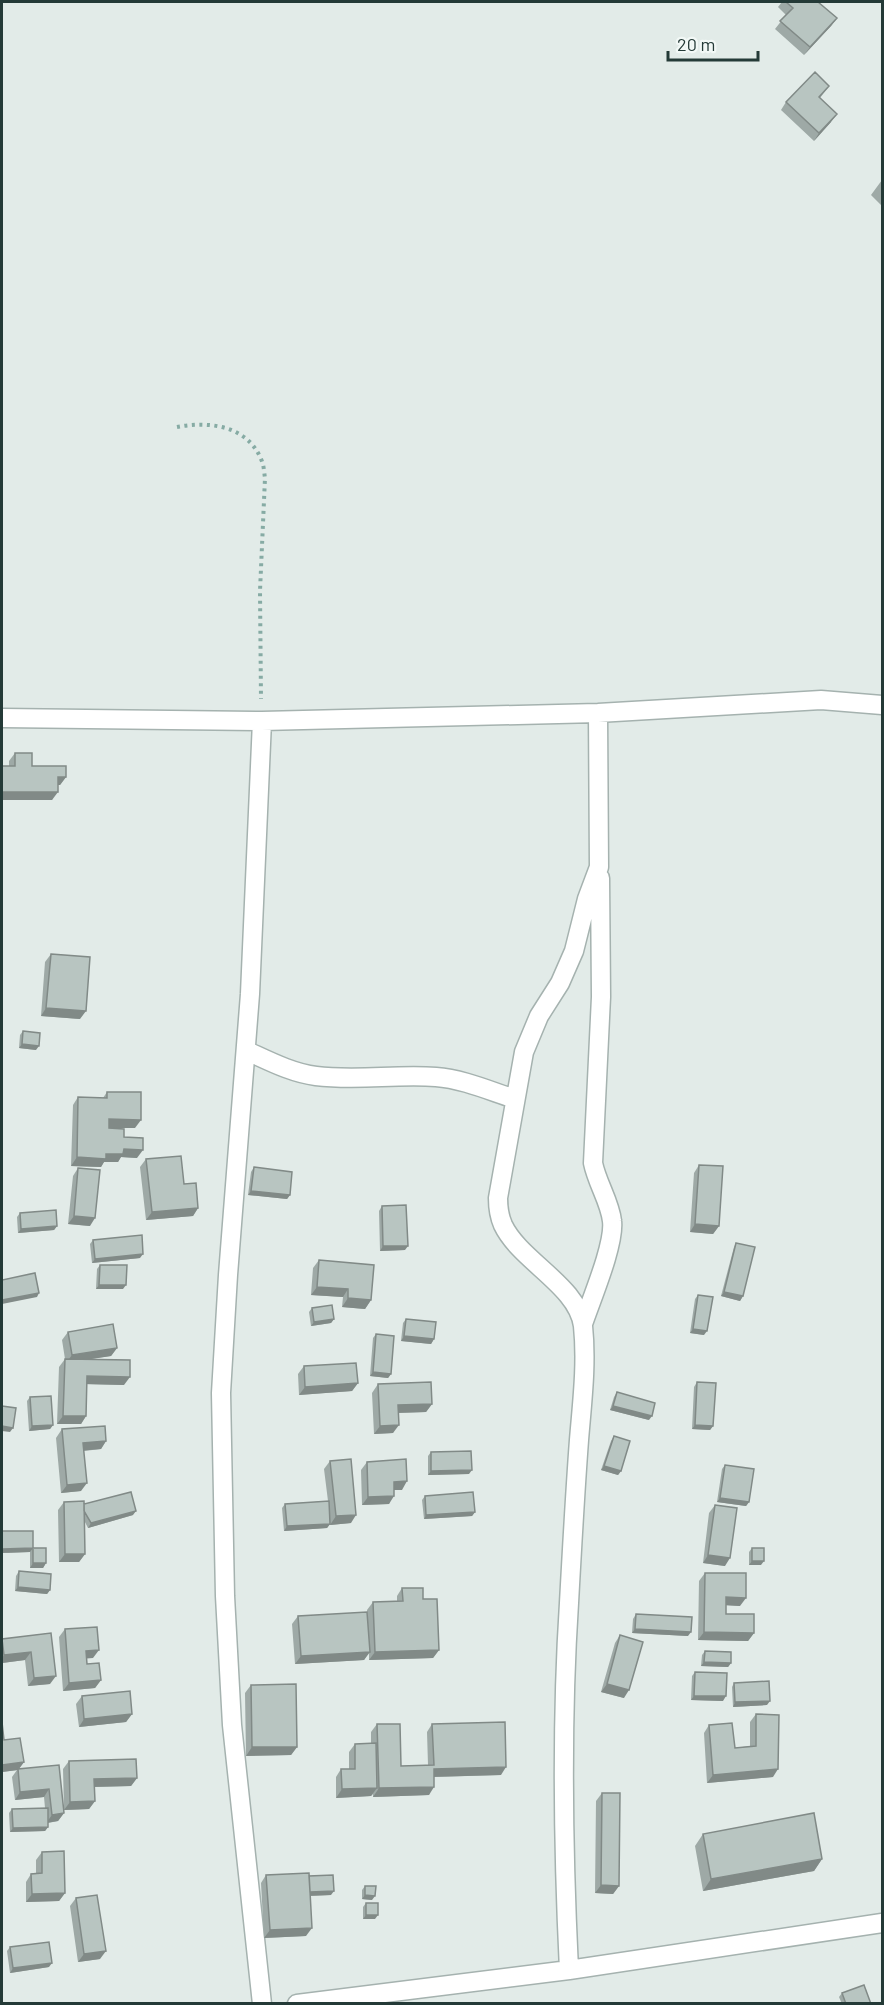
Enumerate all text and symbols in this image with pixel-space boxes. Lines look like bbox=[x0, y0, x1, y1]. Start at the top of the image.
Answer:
scale bar bbox=[668, 24, 758, 62]
text: 20 m bbox=[677, 33, 715, 55]

